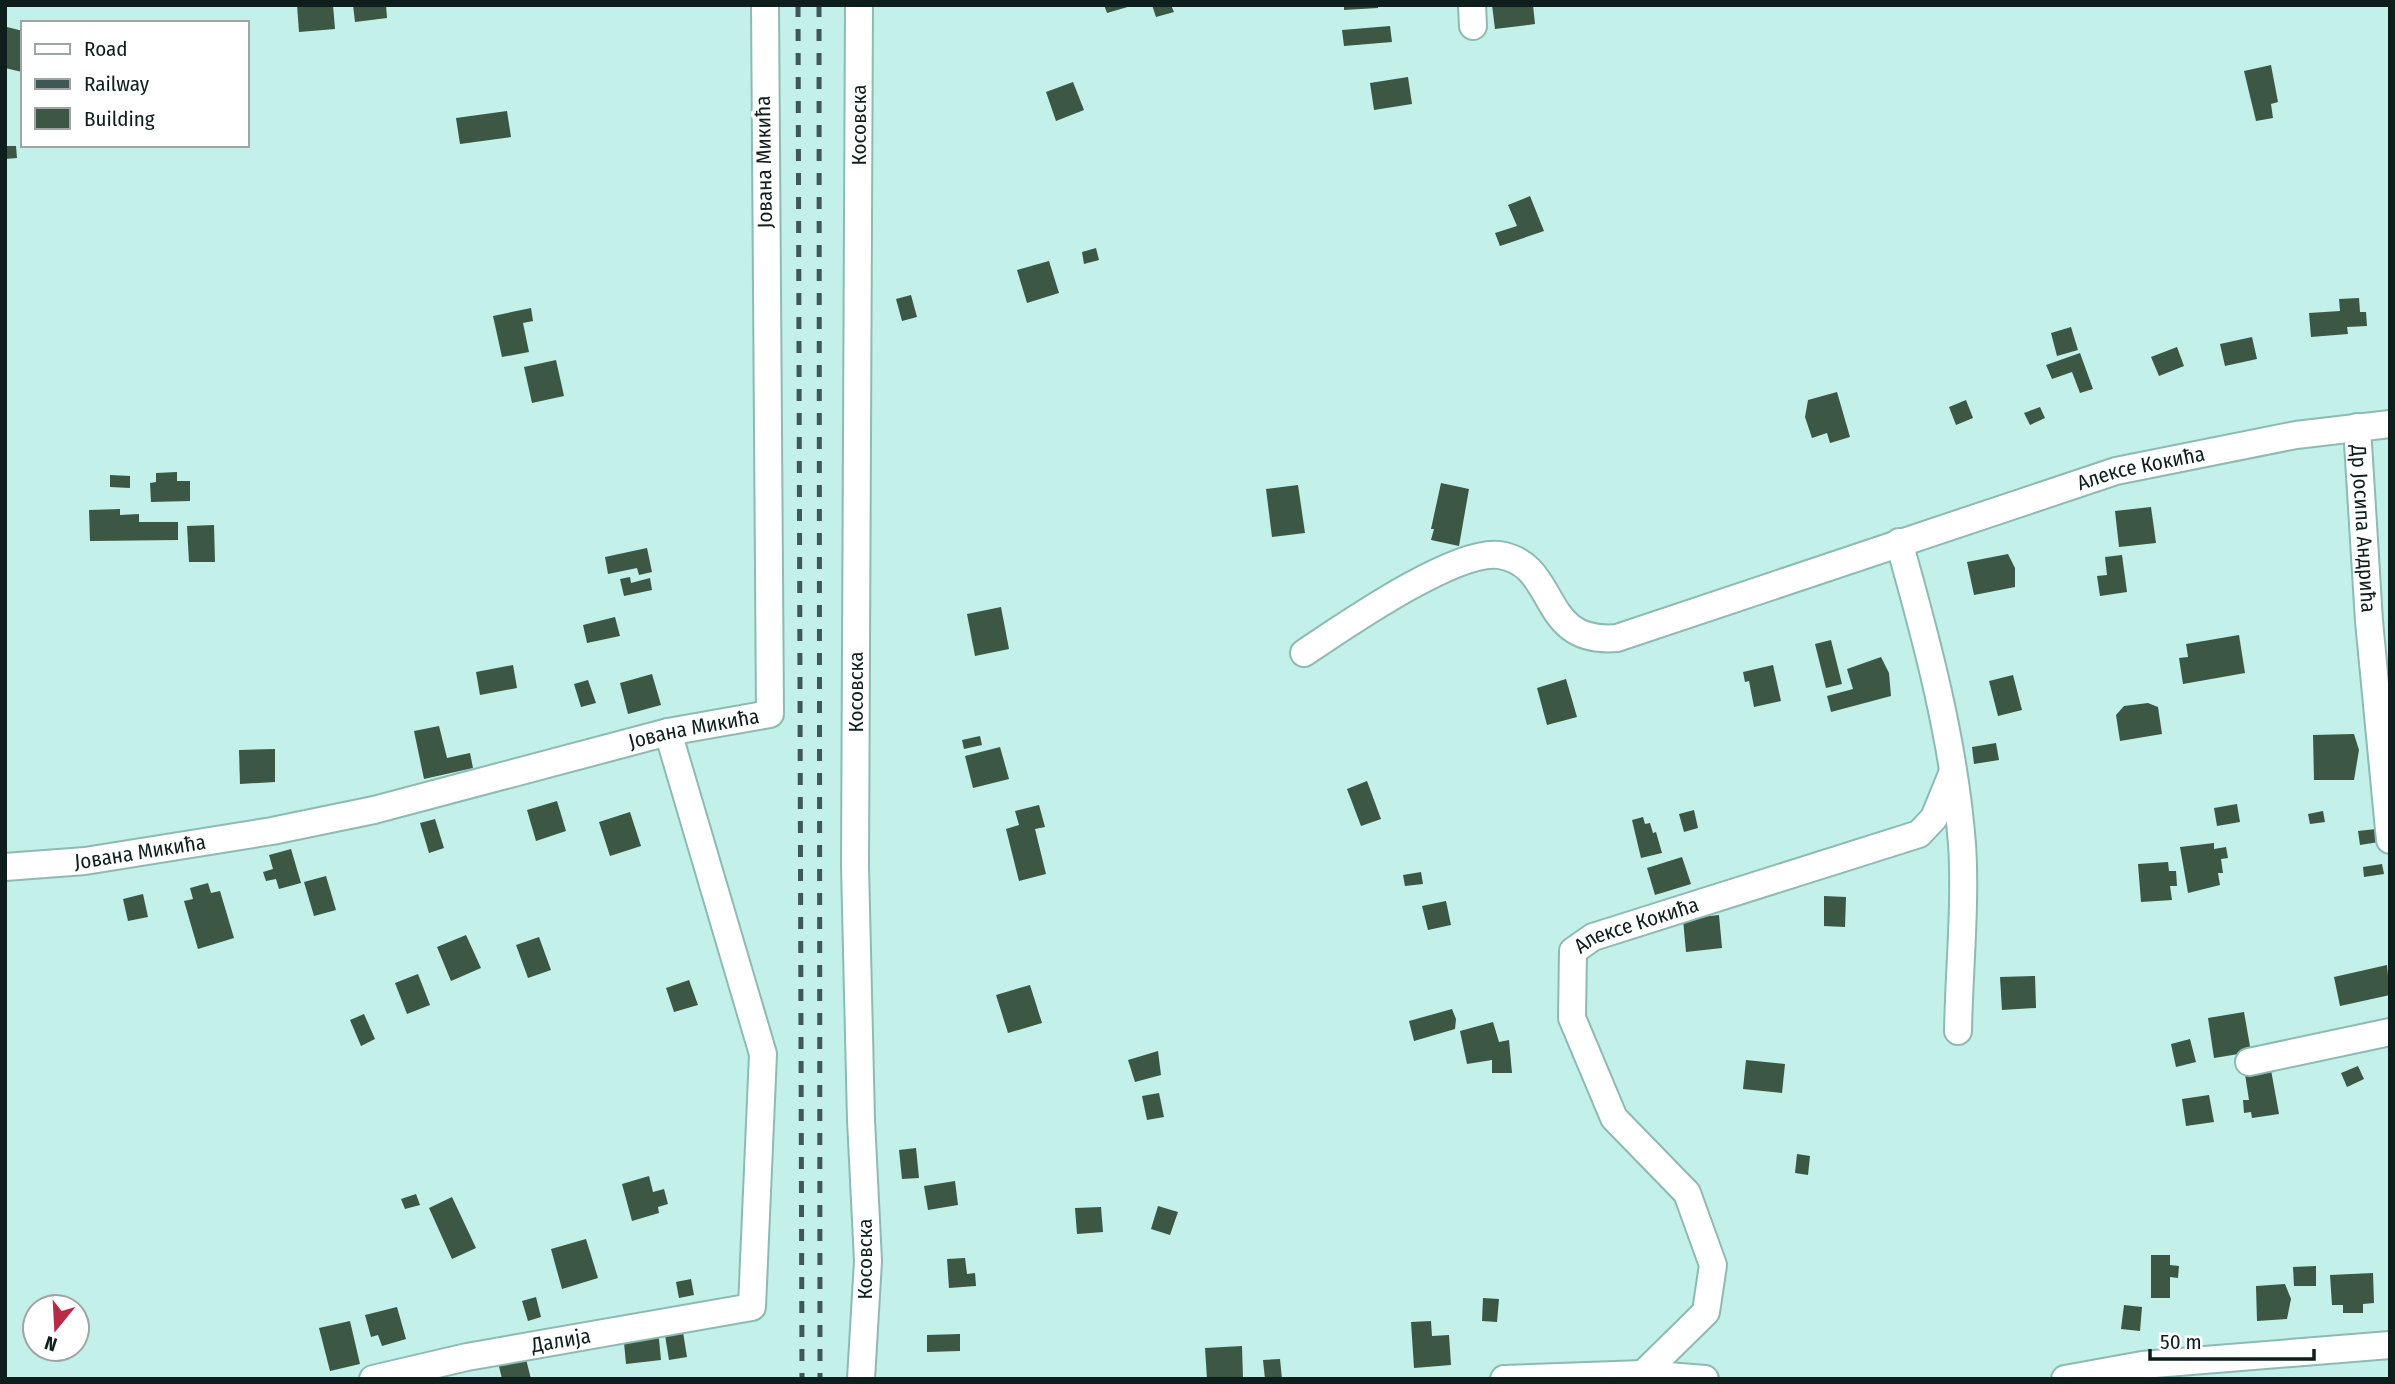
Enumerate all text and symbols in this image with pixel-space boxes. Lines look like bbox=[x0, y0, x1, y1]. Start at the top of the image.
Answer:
legend bbox=[21, 21, 248, 147]
text: Road bbox=[84, 36, 128, 62]
text: Railway bbox=[84, 71, 150, 97]
street label: Косовска bbox=[846, 85, 872, 165]
street label: Јована Микића bbox=[750, 95, 778, 229]
text: Building bbox=[84, 106, 155, 132]
street label: Алексе Кокића bbox=[2074, 441, 2207, 496]
street label: Др Јосипа Андрића bbox=[2345, 443, 2381, 613]
street label: Косовска bbox=[843, 652, 869, 732]
street label: Јована Микића bbox=[626, 703, 761, 755]
street label: Јована Микића bbox=[73, 829, 208, 875]
street label: Алексе Кокића bbox=[1569, 891, 1702, 959]
street label: Косовска bbox=[852, 1219, 878, 1299]
north arrow bbox=[21, 1293, 91, 1363]
scale bar bbox=[2150, 1318, 2314, 1362]
street label: Далија bbox=[528, 1323, 593, 1359]
text: 50 m bbox=[2160, 1329, 2202, 1355]
text: N bbox=[42, 1331, 60, 1356]

